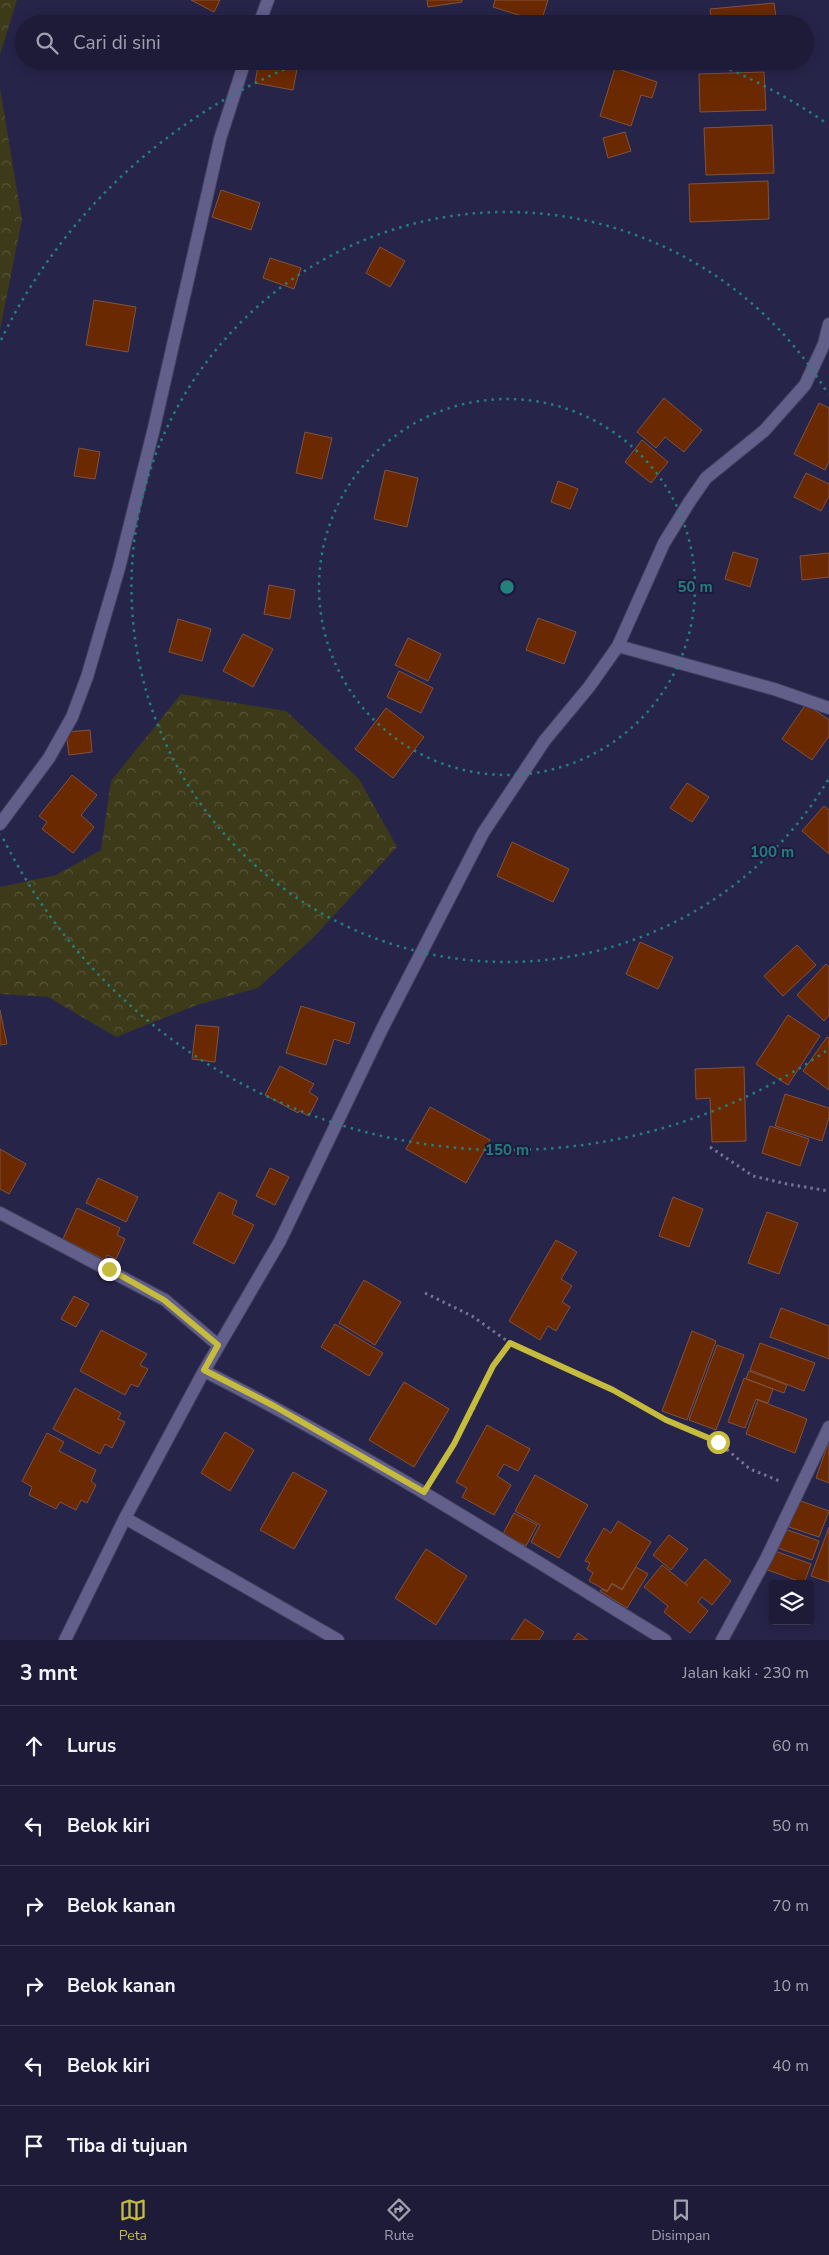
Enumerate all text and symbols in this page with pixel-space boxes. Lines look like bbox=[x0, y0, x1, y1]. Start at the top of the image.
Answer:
search box bbox=[15, 15, 814, 70]
icon: search bbox=[33, 29, 61, 57]
text: Cari di sini bbox=[73, 30, 161, 56]
text: 50 m bbox=[677, 577, 713, 597]
centre of rings bbox=[498, 578, 516, 596]
text: 100 m bbox=[750, 842, 794, 862]
text: 150 m bbox=[485, 1140, 529, 1160]
route end bbox=[98, 1258, 121, 1281]
route start bbox=[707, 1431, 730, 1454]
map controls bbox=[769, 1580, 814, 1625]
button: layers bbox=[769, 1580, 814, 1625]
text: 3 mnt bbox=[20, 1659, 77, 1687]
text: Jalan kaki · 230 m bbox=[682, 1662, 809, 1684]
icon: ahead bbox=[20, 1732, 48, 1760]
text: Lurus bbox=[67, 1733, 116, 1759]
text: 60 m bbox=[772, 1735, 809, 1757]
icon: left bbox=[20, 1812, 48, 1840]
text: Belok kiri bbox=[67, 1813, 150, 1839]
text: 50 m bbox=[772, 1815, 809, 1837]
icon: right bbox=[20, 1892, 48, 1920]
text: Belok kanan bbox=[67, 1893, 176, 1919]
text: 70 m bbox=[772, 1895, 809, 1917]
icon: right bbox=[20, 1972, 48, 2000]
text: Belok kanan bbox=[67, 1973, 176, 1999]
text: 10 m bbox=[772, 1975, 809, 1997]
icon: left bbox=[20, 2052, 48, 2080]
text: Belok kiri bbox=[67, 2053, 150, 2079]
text: 40 m bbox=[772, 2055, 809, 2077]
icon: arrive bbox=[20, 2132, 48, 2160]
text: Tiba di tujuan bbox=[67, 2133, 188, 2159]
tab: Peta bbox=[119, 2196, 147, 2245]
tab: Rute bbox=[384, 2196, 414, 2245]
tab: Disimpan bbox=[651, 2196, 710, 2245]

